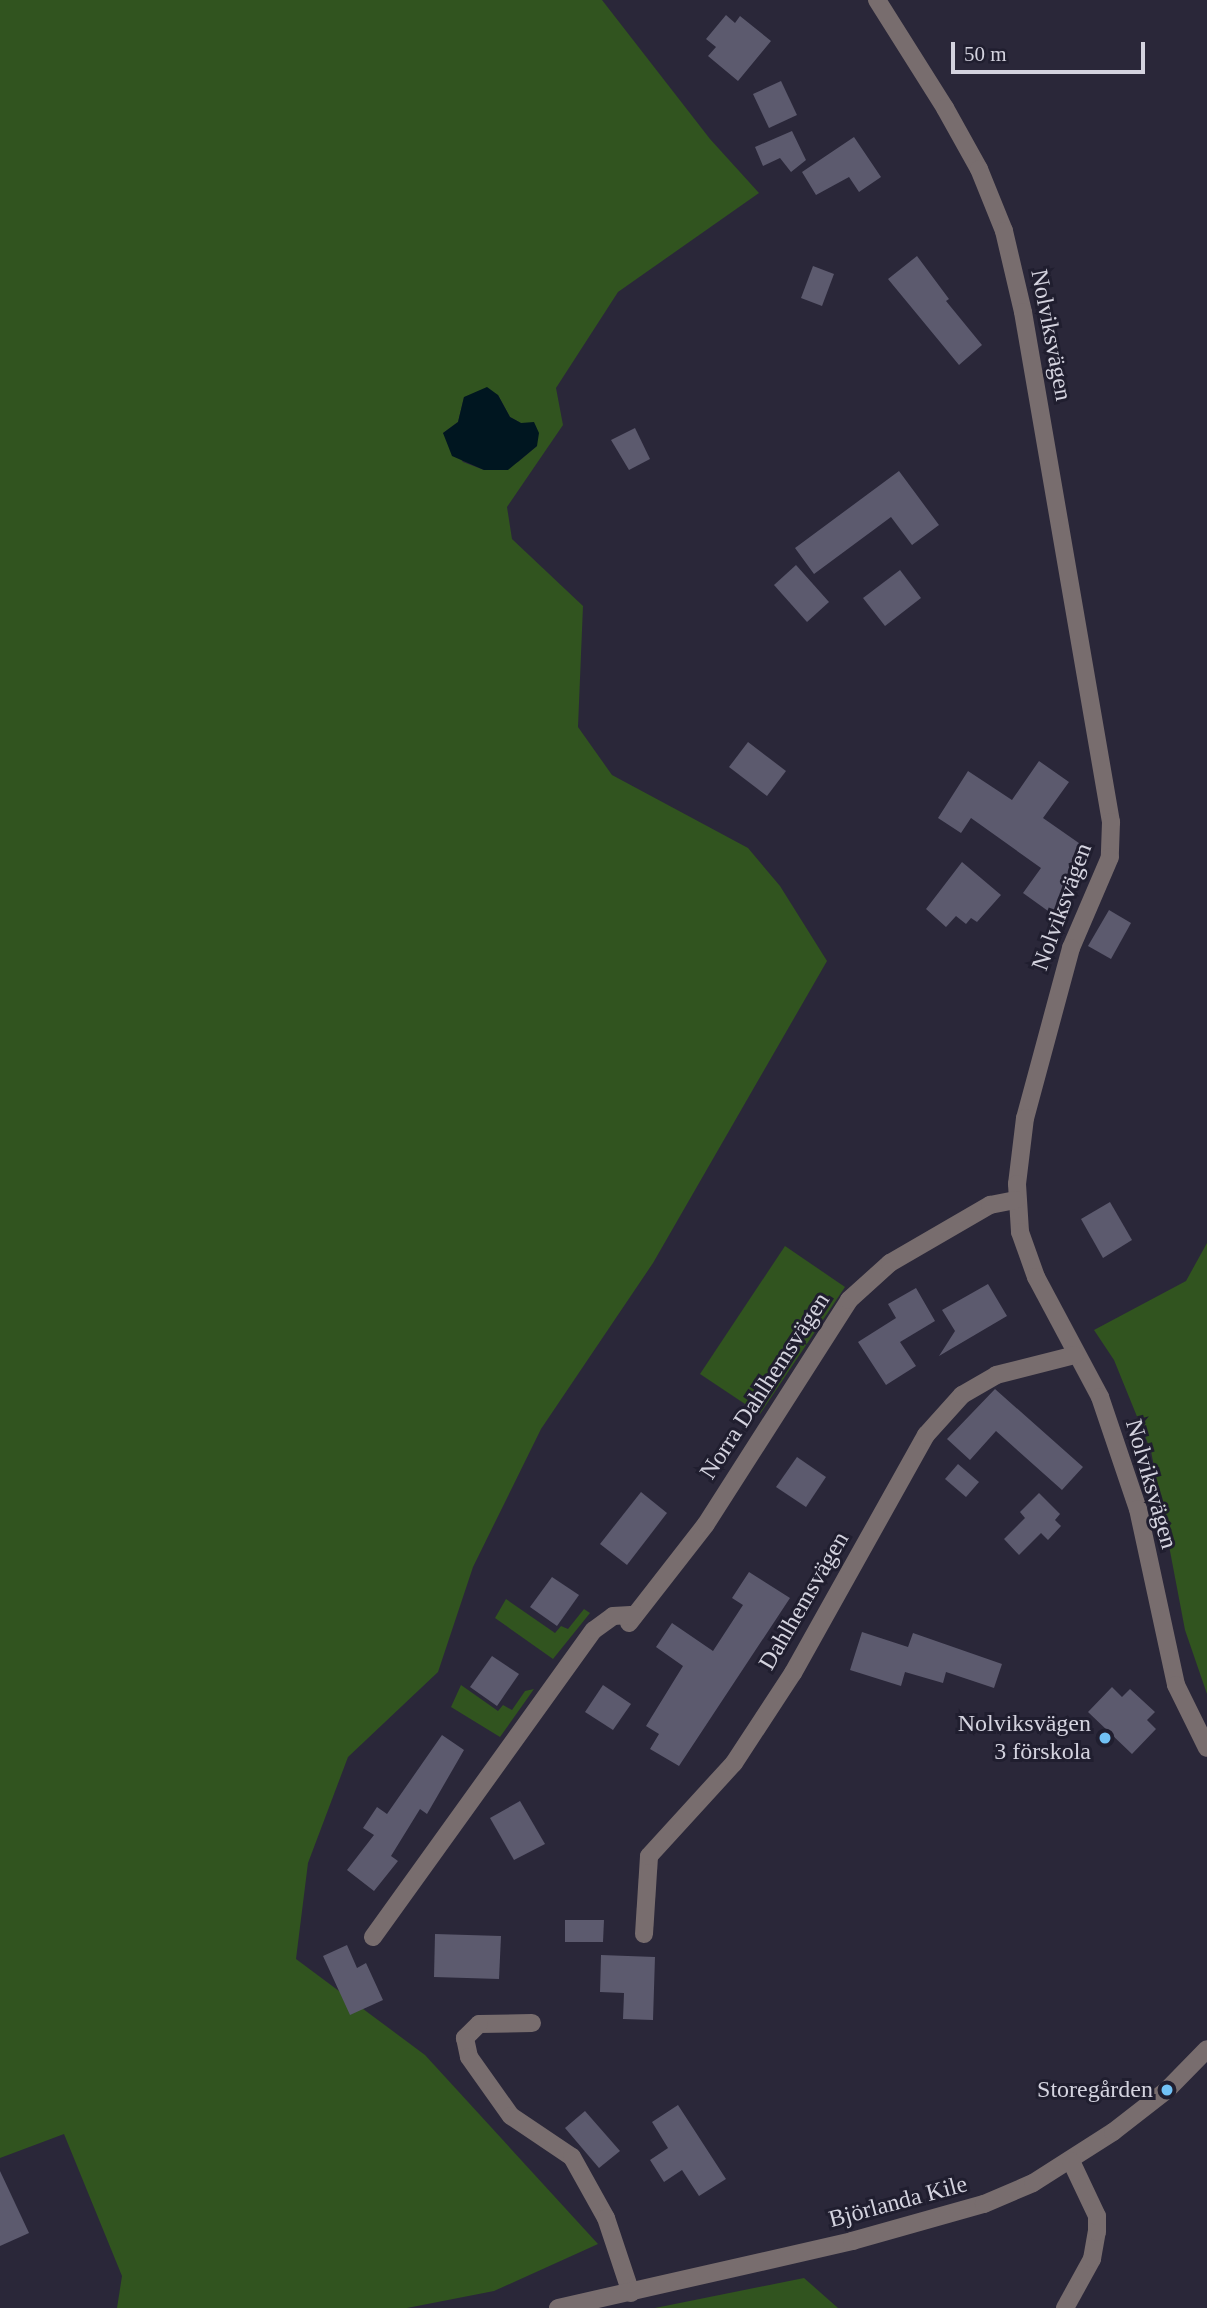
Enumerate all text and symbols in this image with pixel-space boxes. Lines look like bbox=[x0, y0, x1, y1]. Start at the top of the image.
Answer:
scale bar bbox=[955, 28, 1149, 72]
text: 50 m bbox=[964, 42, 1007, 66]
street label: Nolviksvägen bbox=[1024, 267, 1078, 403]
street label: Nolviksvägen bbox=[1026, 839, 1098, 975]
street label: Norra Dahlhemsvägen bbox=[694, 1287, 836, 1485]
street label: Nolviksvägen bbox=[1119, 1416, 1183, 1552]
street label: Dahlhemsvägen bbox=[753, 1527, 855, 1675]
place label: Nolviksvägen 3 förskola bbox=[958, 1710, 1091, 1766]
marker: Nolviksvägen 3 förskola bbox=[1097, 1730, 1113, 1746]
place label: Storegården bbox=[1037, 2076, 1153, 2104]
marker: Storegården bbox=[1159, 2082, 1175, 2098]
street label: Björlanda Kile bbox=[826, 2170, 970, 2234]

